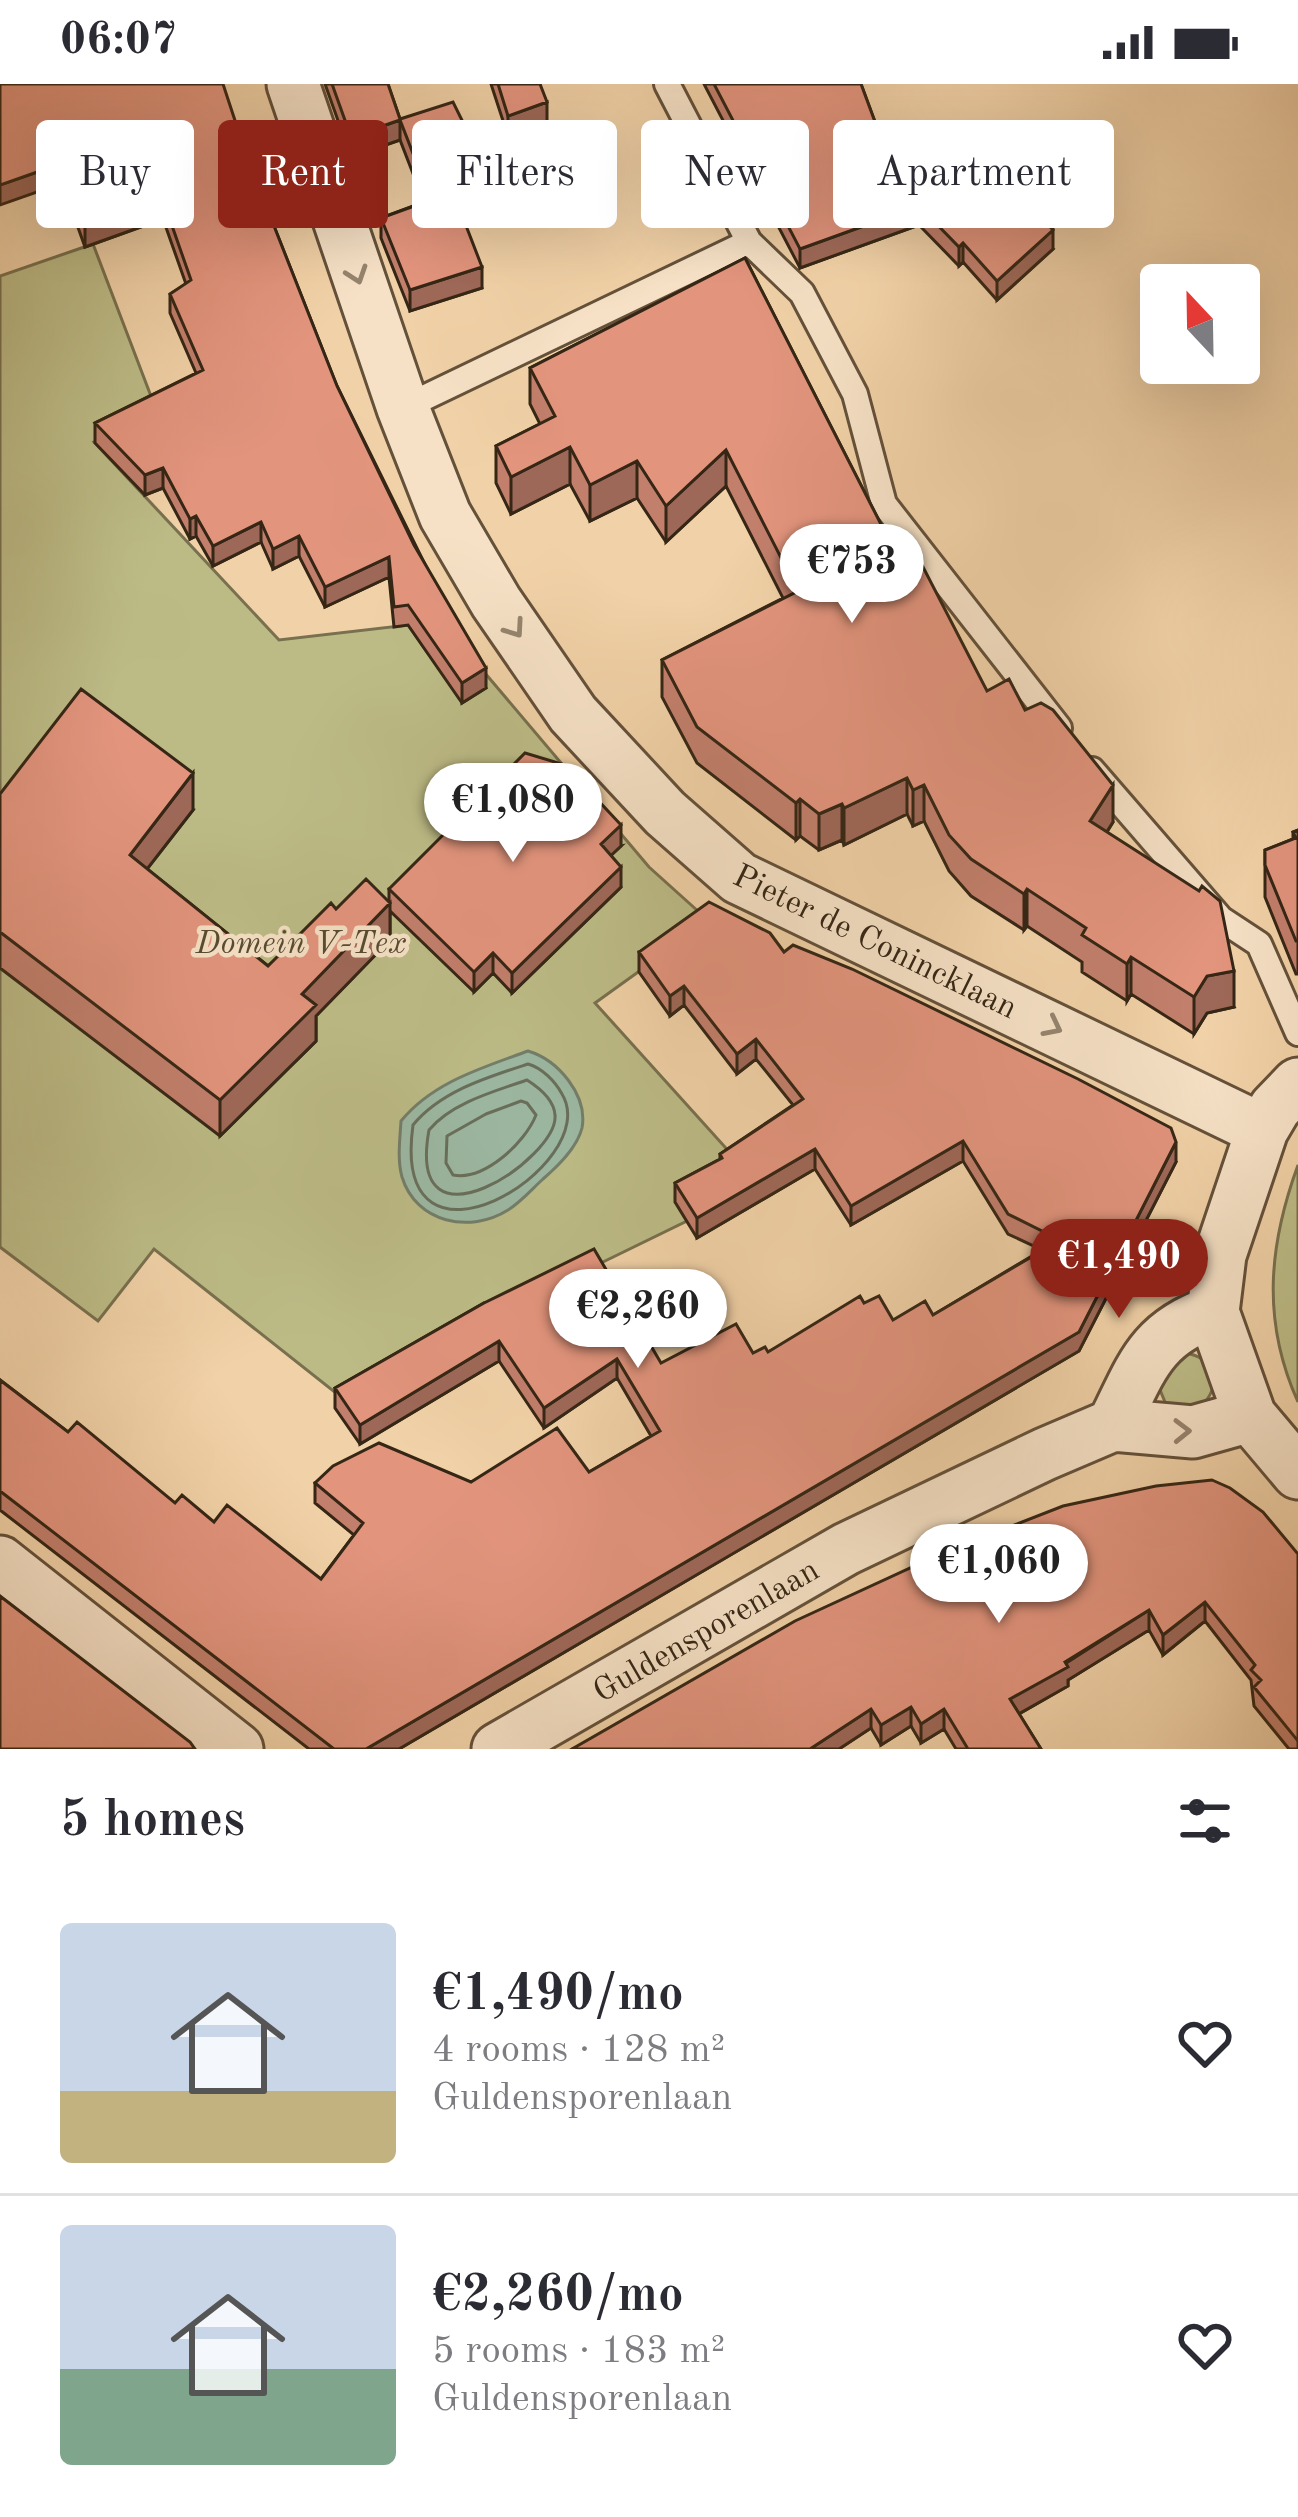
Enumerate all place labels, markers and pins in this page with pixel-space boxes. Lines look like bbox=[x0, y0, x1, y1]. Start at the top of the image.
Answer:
pin: €753 bbox=[781, 524, 923, 626]
pin: €1,080 bbox=[415, 763, 611, 865]
pin: €1,490 bbox=[1021, 1219, 1217, 1321]
pin: €2,260 bbox=[540, 1269, 736, 1371]
pin: €1,060 bbox=[901, 1524, 1097, 1626]

